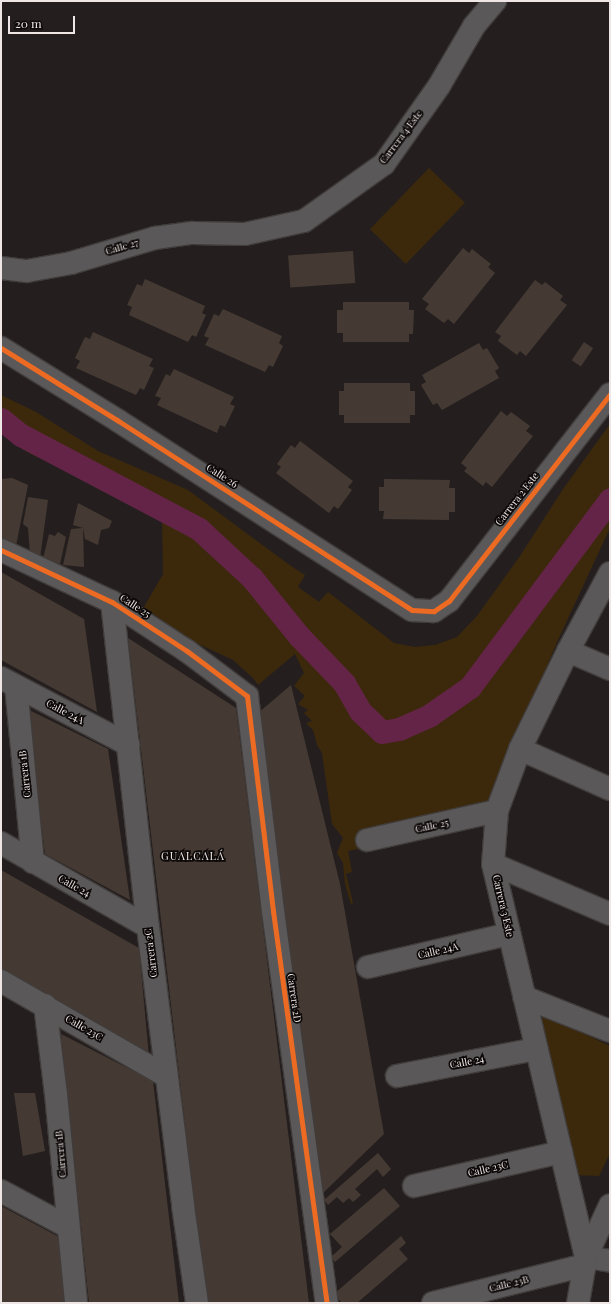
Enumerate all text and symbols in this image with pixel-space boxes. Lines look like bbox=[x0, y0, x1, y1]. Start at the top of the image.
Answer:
scale bar bbox=[10, 8, 77, 34]
text: 20 m bbox=[15, 15, 42, 31]
street label: Carrera 4 Este bbox=[377, 108, 425, 166]
street label: Calle 27 bbox=[104, 237, 140, 257]
street label: Calle 26 bbox=[204, 461, 240, 491]
street label: Carrera 2 Este bbox=[493, 470, 541, 528]
street label: Calle 25 bbox=[117, 592, 153, 620]
street label: Calle 24A bbox=[44, 697, 86, 727]
street label: Carrera 1B bbox=[17, 750, 33, 798]
street label: Calle 25 bbox=[414, 817, 450, 835]
district label: GUALCALÁ bbox=[161, 849, 225, 863]
street label: Calle 24 bbox=[56, 872, 92, 900]
street label: Carrera 3 Este bbox=[490, 874, 516, 938]
street label: Carrera 2C bbox=[142, 928, 160, 978]
street label: Calle 24A bbox=[417, 941, 459, 961]
street label: Carrera 2D bbox=[285, 973, 303, 1023]
street label: Calle 23C bbox=[63, 1013, 105, 1043]
street label: Calle 24 bbox=[449, 1053, 485, 1071]
street label: Carrera 1B bbox=[53, 1130, 69, 1178]
street label: Calle 23C bbox=[467, 1159, 509, 1179]
street label: Calle 23B bbox=[488, 1273, 530, 1295]

